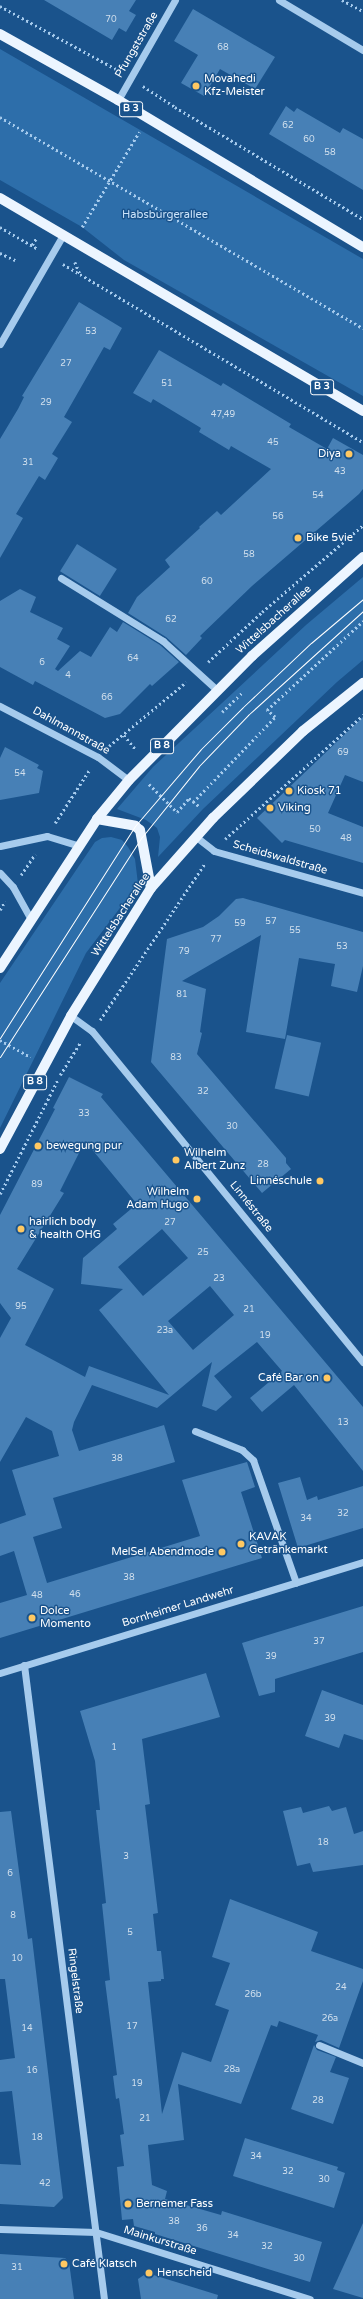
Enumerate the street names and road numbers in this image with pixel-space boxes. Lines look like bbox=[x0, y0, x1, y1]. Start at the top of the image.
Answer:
street label: Pfungststraße bbox=[113, 10, 161, 80]
road number: B 3 bbox=[119, 101, 143, 117]
road number: B 3 bbox=[310, 379, 334, 395]
street label: Wittelsbacherallee bbox=[234, 583, 314, 657]
street label: Dahlmannstraße bbox=[30, 704, 112, 758]
road number: B 8 bbox=[150, 738, 174, 754]
street label: Scheidswaldstraße bbox=[231, 838, 329, 878]
street label: Wittelsbacherallee bbox=[89, 871, 153, 959]
road number: B 8 bbox=[23, 1074, 47, 1090]
street label: Linnéstraße bbox=[227, 1179, 275, 1235]
street label: Bornheimer Landwehr bbox=[121, 1584, 235, 1630]
street label: Ringelstraße bbox=[64, 1947, 86, 2015]
street label: Mainkurstraße bbox=[122, 2224, 198, 2258]

